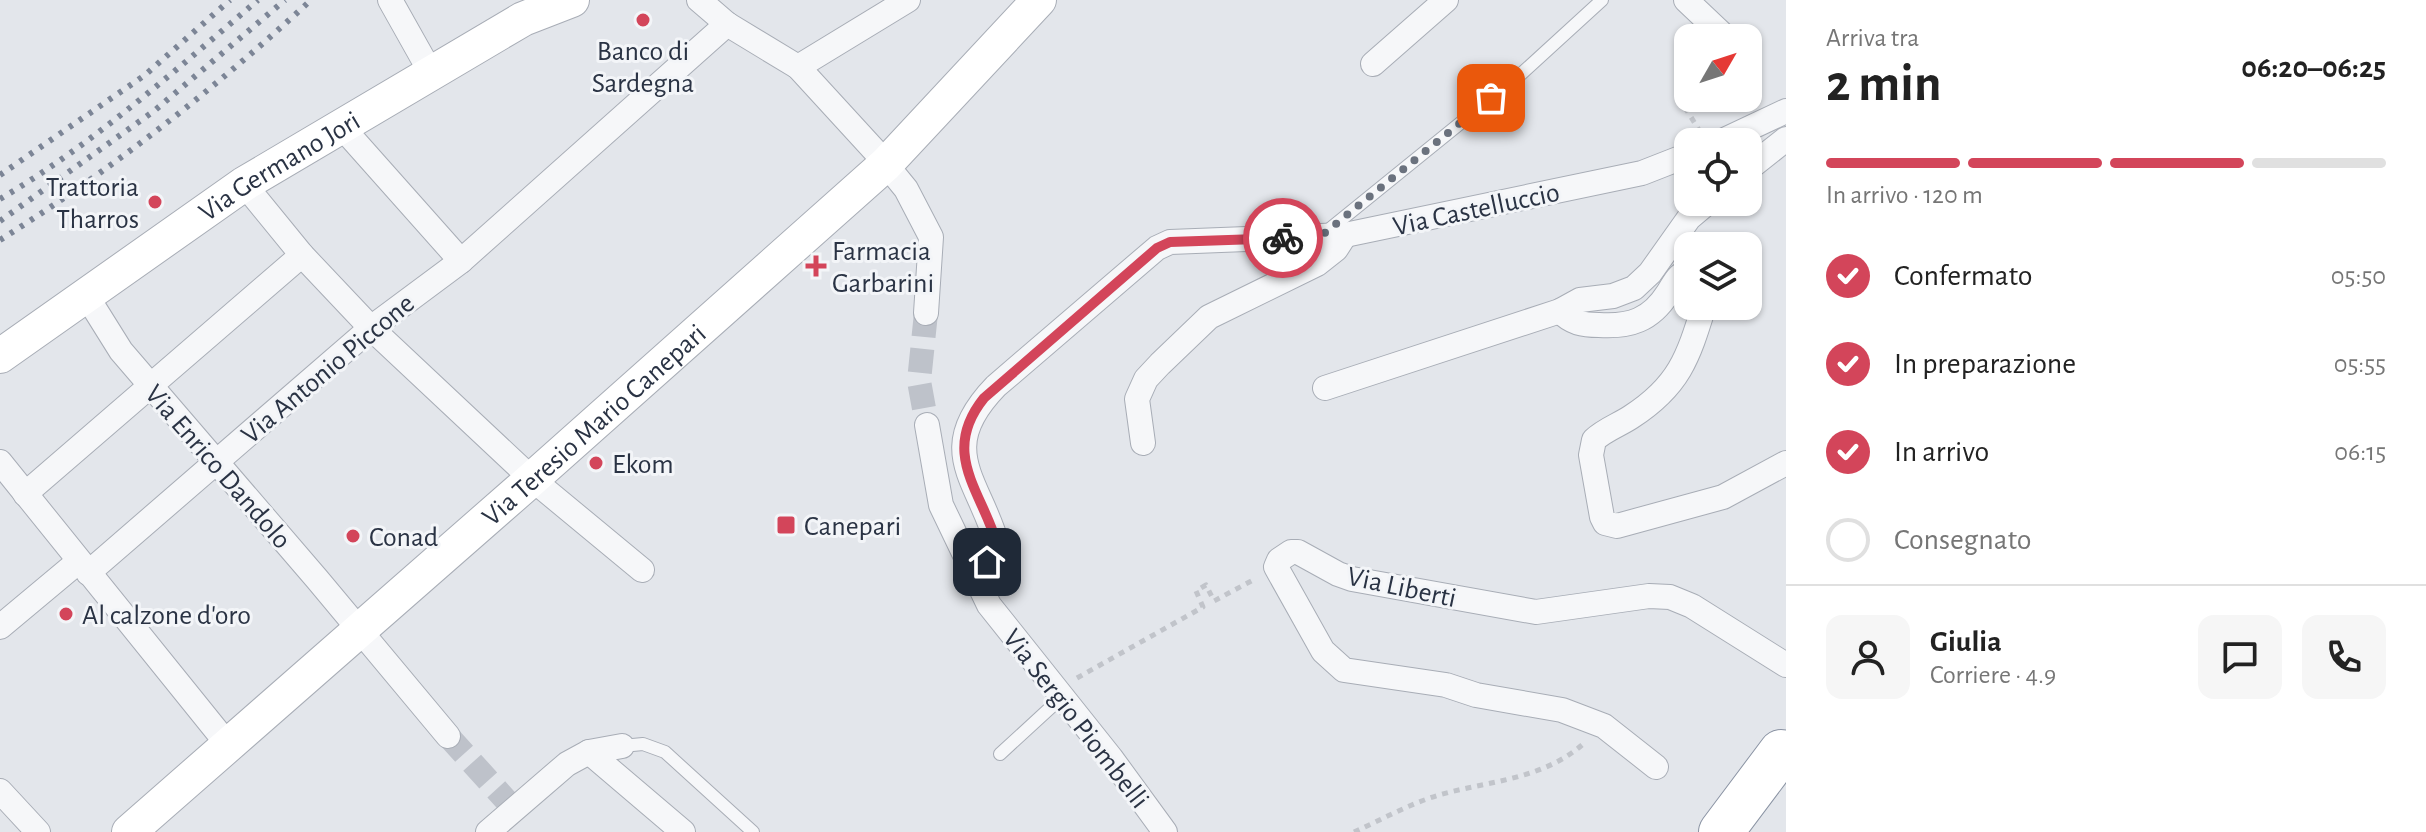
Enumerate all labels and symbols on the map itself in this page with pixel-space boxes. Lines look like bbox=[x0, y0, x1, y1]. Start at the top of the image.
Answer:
marker: Banco di Sardegna bbox=[634, 11, 652, 29]
north arrow bbox=[1674, 24, 1762, 112]
place label: Banco di Sardegna bbox=[592, 38, 694, 98]
pin bbox=[1457, 64, 1525, 132]
street label: Via Germano Jori bbox=[194, 107, 365, 227]
place label: Trattoria Tharros bbox=[46, 174, 139, 234]
street label: Via Castelluccio bbox=[1391, 179, 1562, 241]
marker: Trattoria Tharros bbox=[146, 193, 164, 211]
courier bbox=[1243, 198, 1323, 278]
place label: Farmacia Garbarini bbox=[832, 238, 934, 298]
marker: Farmacia Garbarini bbox=[807, 257, 825, 275]
street label: Via Antonio Piccone bbox=[237, 289, 420, 450]
street label: Via Teresio Mario Canepari bbox=[477, 319, 712, 532]
street label: Via Enrico Dandolo bbox=[139, 380, 296, 554]
place label: Ekom bbox=[612, 451, 674, 479]
marker: Ekom bbox=[587, 454, 605, 472]
place label: Canepari bbox=[804, 513, 901, 541]
marker: Canepari bbox=[775, 514, 797, 536]
place label: Conad bbox=[369, 524, 438, 552]
marker: Conad bbox=[344, 527, 362, 545]
pin bbox=[953, 528, 1021, 596]
street label: Via Liberti bbox=[1345, 563, 1459, 613]
place label: Al calzone d'oro bbox=[82, 602, 251, 630]
marker: Al calzone d'oro bbox=[57, 605, 75, 623]
street label: Via Sergio Piombelli bbox=[997, 624, 1154, 814]

